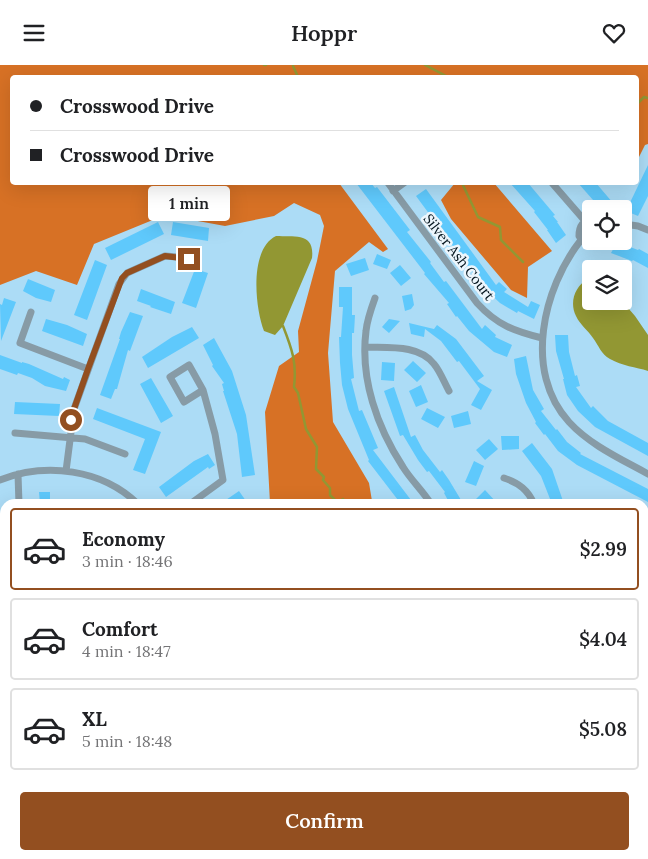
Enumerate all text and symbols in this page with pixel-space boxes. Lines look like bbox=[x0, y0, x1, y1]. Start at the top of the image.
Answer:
icon: menu bbox=[20, 19, 48, 47]
text: Hoppr bbox=[291, 19, 357, 47]
icon: heart bbox=[600, 19, 628, 47]
text: Crosswood Drive bbox=[60, 94, 214, 118]
text: Crosswood Drive bbox=[60, 143, 214, 167]
callout: 1 min bbox=[148, 186, 230, 221]
text: 1 min bbox=[169, 193, 209, 213]
map controls bbox=[582, 200, 632, 310]
button: locate bbox=[582, 200, 632, 250]
street label: Silver Ash Court bbox=[420, 210, 499, 304]
route end bbox=[178, 248, 200, 270]
button: layers bbox=[582, 260, 632, 310]
route start bbox=[60, 409, 82, 431]
icon: car bbox=[22, 527, 67, 572]
text: Economy bbox=[82, 527, 165, 551]
text: $2.99 bbox=[580, 537, 627, 561]
text: 3 min · 18:46 bbox=[82, 551, 173, 571]
icon: car bbox=[22, 617, 67, 662]
text: Comfort bbox=[82, 617, 158, 641]
text: $4.04 bbox=[579, 627, 627, 651]
text: 4 min · 18:47 bbox=[82, 641, 171, 661]
icon: car bbox=[22, 707, 67, 752]
text: XL bbox=[82, 707, 107, 731]
text: $5.08 bbox=[579, 717, 627, 741]
text: 5 min · 18:48 bbox=[82, 731, 172, 751]
button: Confirm bbox=[20, 792, 629, 850]

